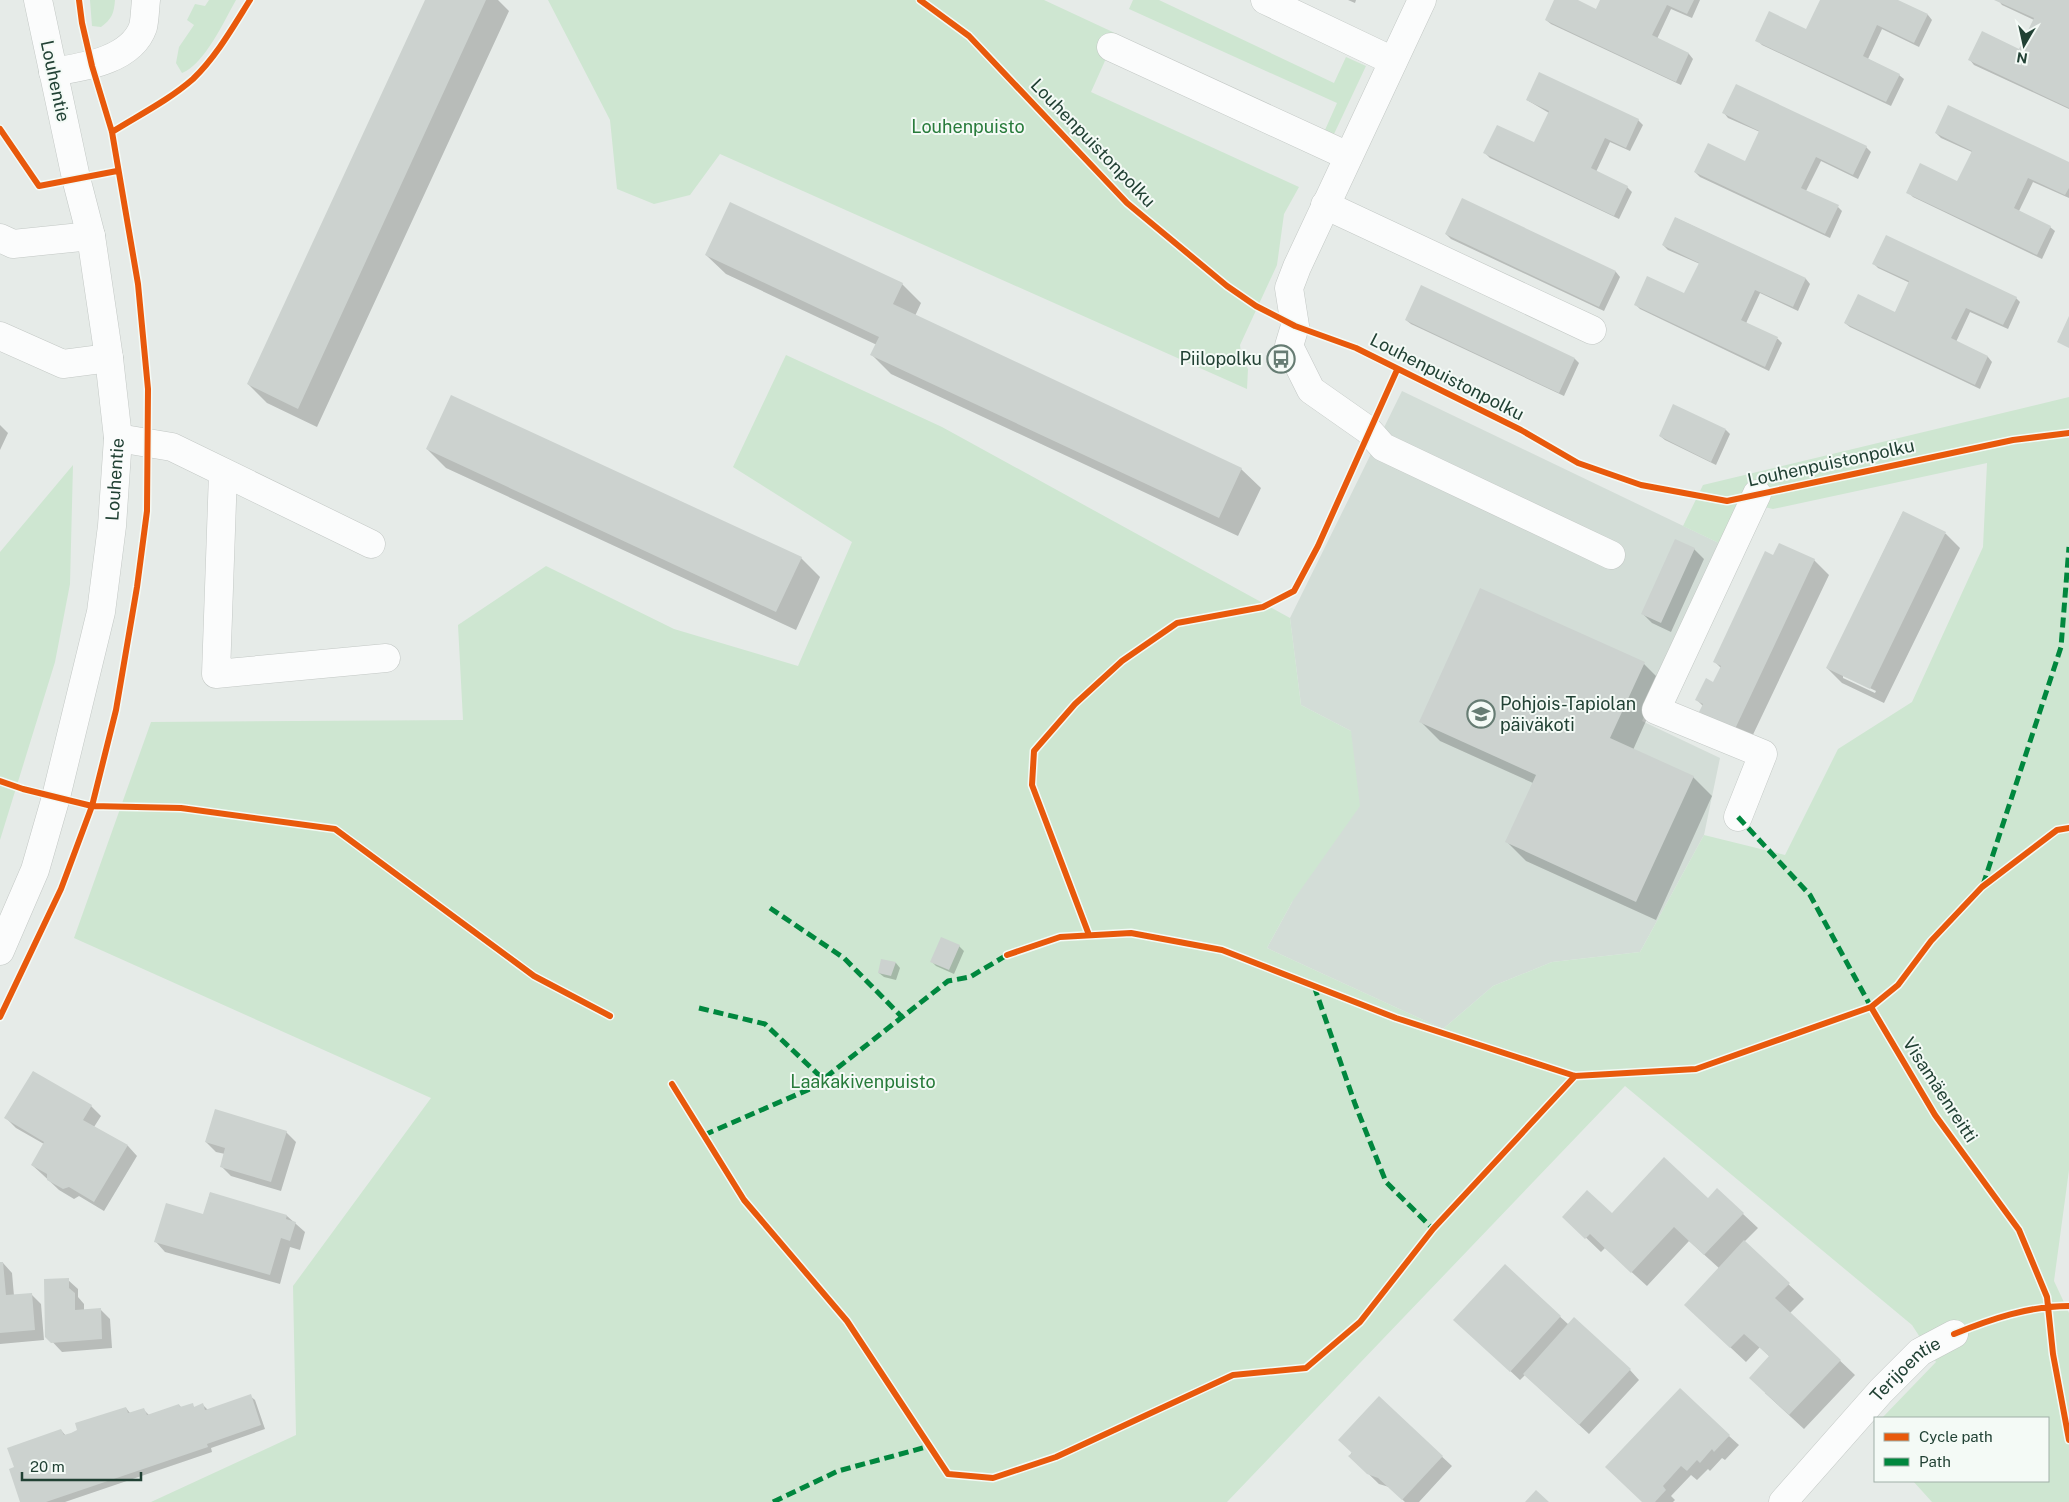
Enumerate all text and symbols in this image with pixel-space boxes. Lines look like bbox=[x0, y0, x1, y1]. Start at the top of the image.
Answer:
north arrow bbox=[1999, 20, 2049, 70]
street label: Louhentie bbox=[37, 38, 74, 124]
text: N bbox=[2015, 49, 2029, 67]
street label: Louhenpuistonpolku bbox=[1027, 74, 1160, 211]
park label: Louhenpuisto bbox=[911, 116, 1025, 137]
street label: Louhenpuistonpolku bbox=[1367, 329, 1528, 425]
bus stop icon: Piilopolku bbox=[1266, 344, 1296, 374]
place label: Piilopolku bbox=[1180, 348, 1262, 369]
street label: Louhenpuistonpolku bbox=[1745, 435, 1916, 490]
street label: Louhentie bbox=[101, 437, 128, 522]
place label: Pohjois-Tapiolan päiväkoti bbox=[1500, 693, 1636, 735]
school or university icon: Pohjois-Tapiolan päiväkoti bbox=[1466, 699, 1496, 729]
street label: Visamäenreitti bbox=[1899, 1033, 1982, 1146]
park label: Laakakivenpuisto bbox=[790, 1071, 936, 1092]
street label: Terijoentie bbox=[1865, 1332, 1944, 1406]
legend bbox=[1874, 1417, 2049, 1482]
text: Cycle path bbox=[1919, 1428, 1993, 1445]
scale bar bbox=[22, 1450, 141, 1482]
text: Path bbox=[1919, 1453, 1951, 1470]
text: 20 m bbox=[30, 1458, 65, 1475]

